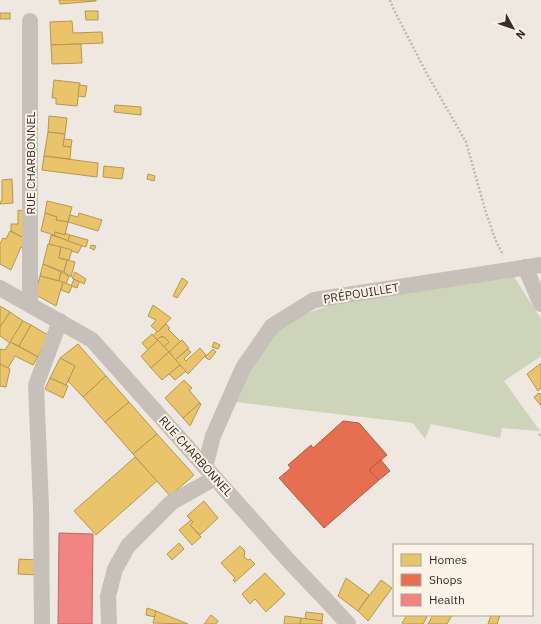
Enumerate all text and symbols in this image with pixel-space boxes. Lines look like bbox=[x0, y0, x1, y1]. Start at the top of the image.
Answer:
north arrow bbox=[493, 8, 533, 48]
text: N bbox=[513, 27, 529, 42]
street label: RUE CHARBONNEL bbox=[23, 111, 38, 215]
street label: PRÉPOUILLET bbox=[322, 280, 400, 306]
street label: RUE CHARBONNEL bbox=[156, 413, 236, 499]
legend bbox=[393, 544, 533, 616]
text: Homes bbox=[429, 552, 467, 567]
text: Shops bbox=[429, 572, 462, 587]
text: Health bbox=[429, 592, 465, 607]

